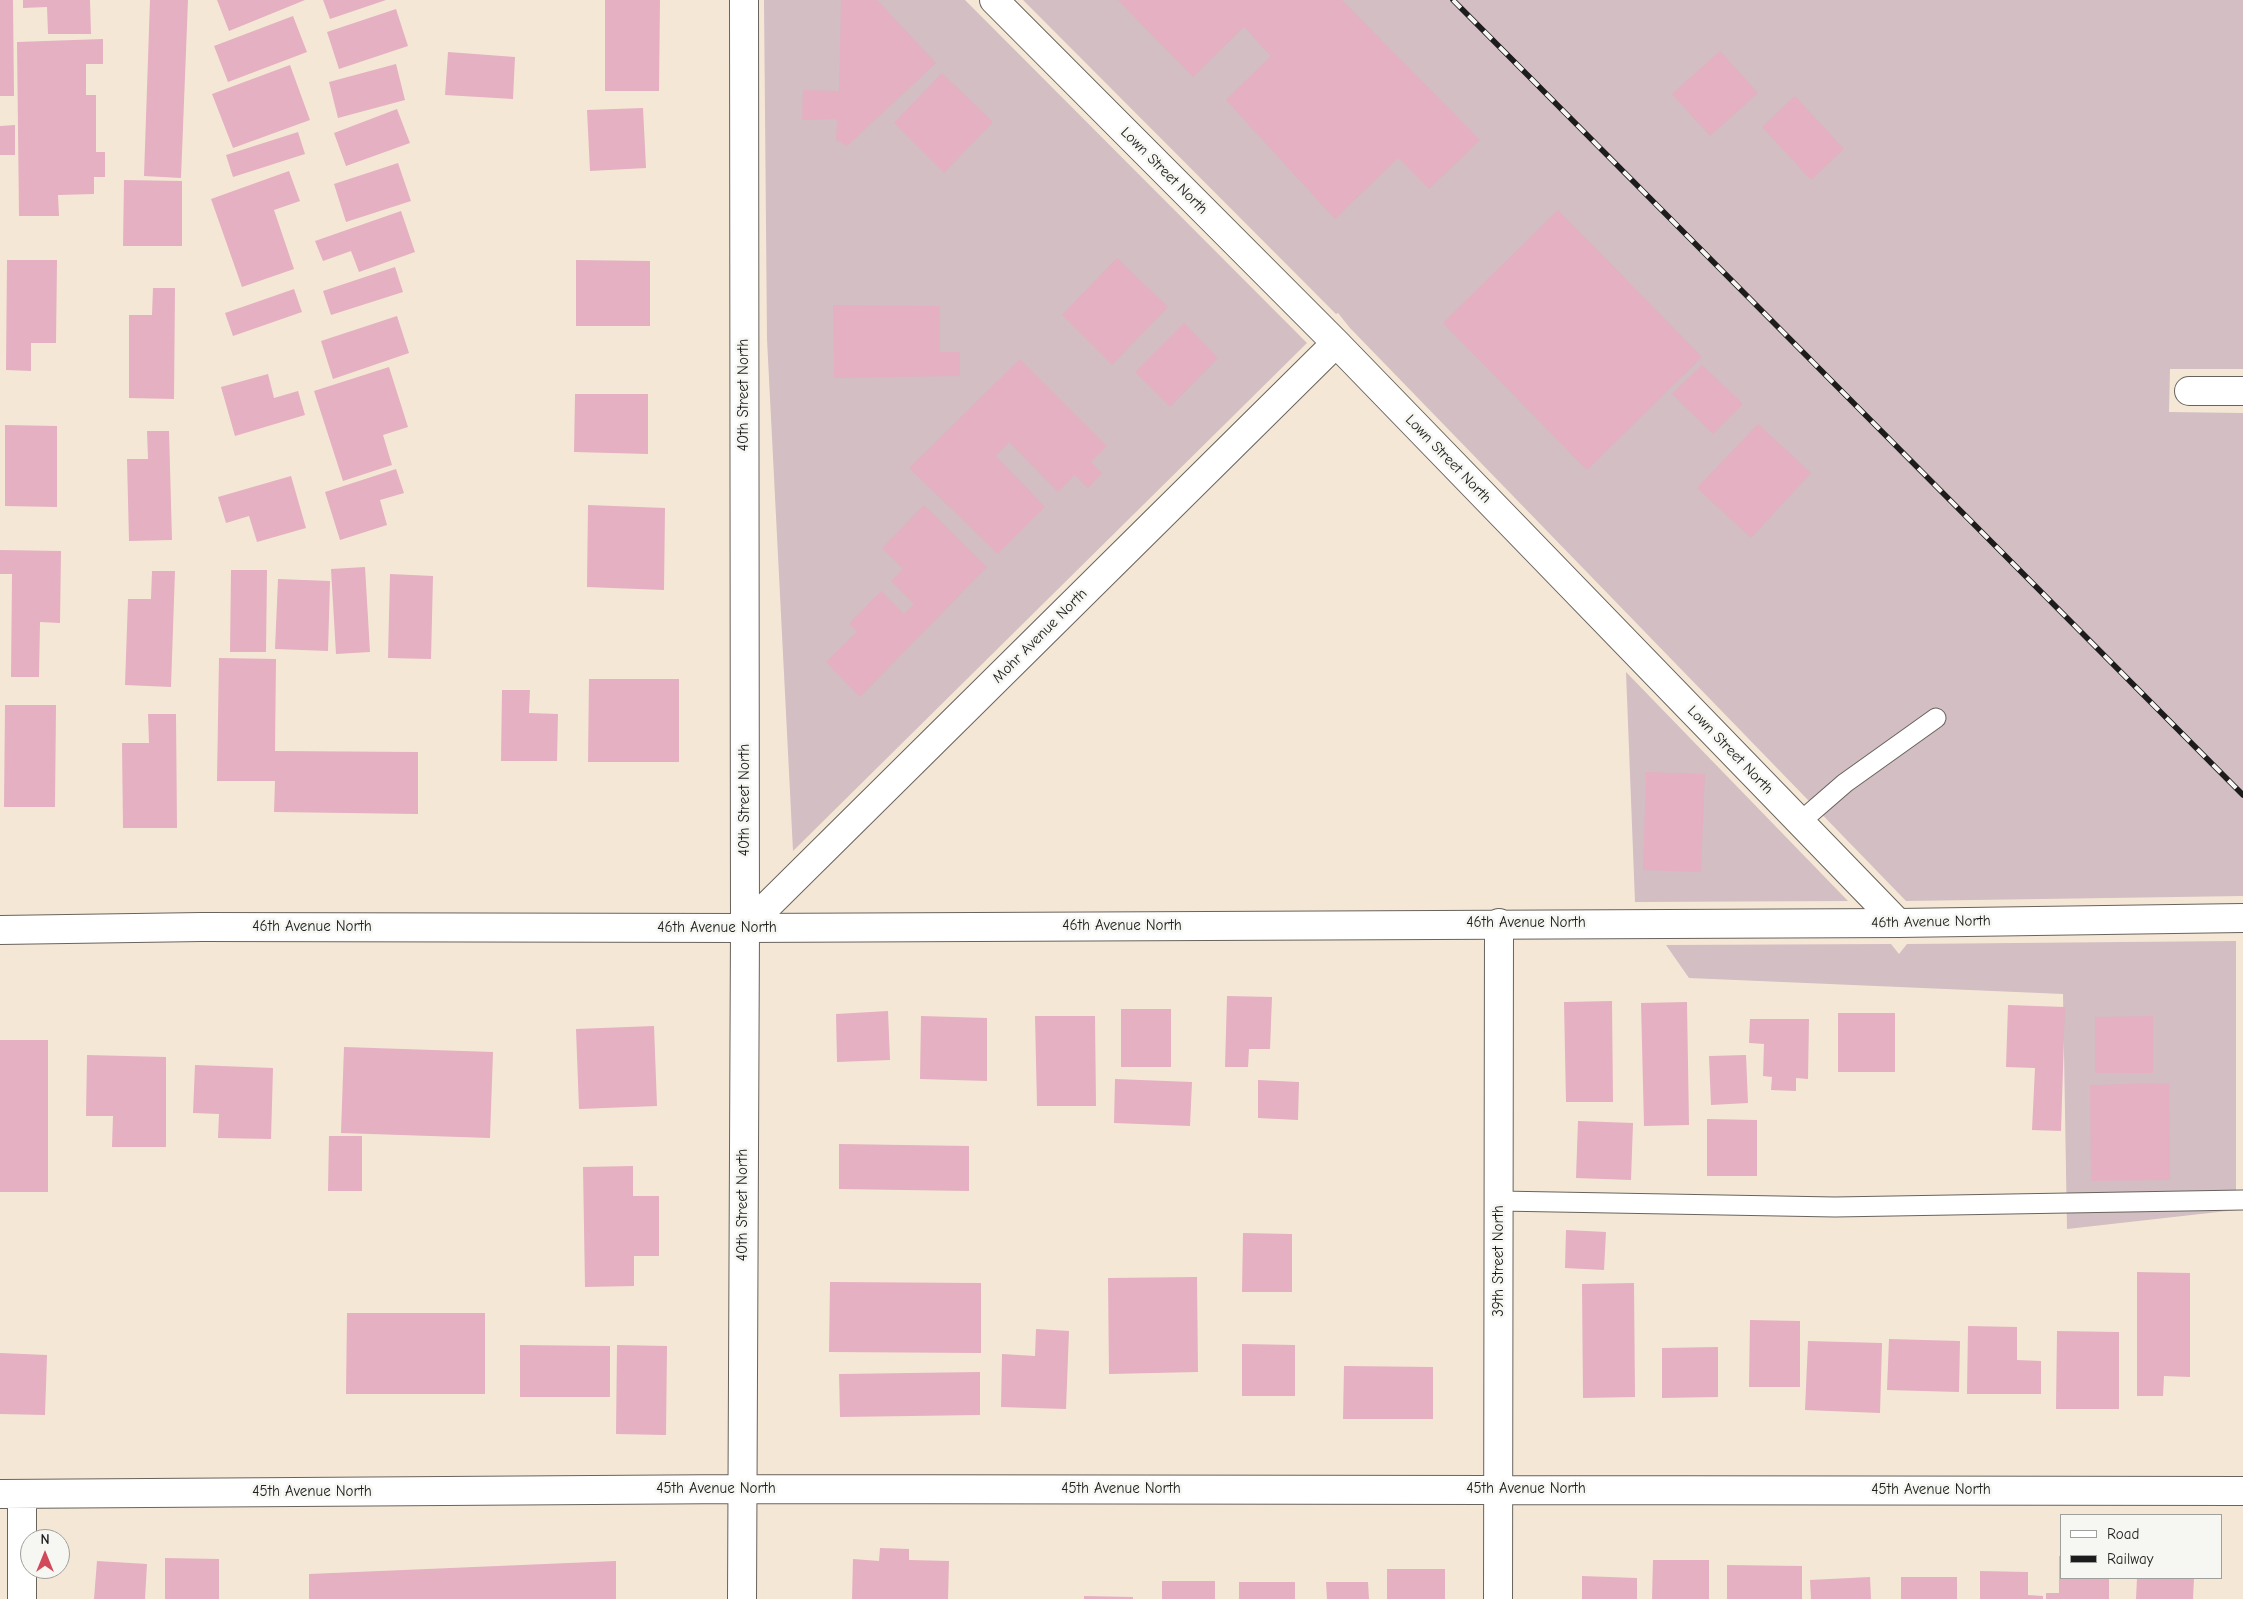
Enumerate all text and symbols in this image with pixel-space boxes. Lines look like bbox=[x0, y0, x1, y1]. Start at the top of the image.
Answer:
street label: Lown Street North bbox=[1117, 124, 1211, 218]
street label: 40th Street North bbox=[735, 339, 753, 451]
street label: Lown Street North bbox=[1401, 411, 1495, 507]
street label: Mohr Avenue North bbox=[989, 585, 1091, 687]
street label: Lown Street North bbox=[1683, 702, 1777, 798]
street label: 40th Street North bbox=[736, 744, 754, 856]
street label: 46th Avenue North bbox=[1871, 912, 1991, 932]
street label: 46th Avenue North bbox=[1466, 914, 1586, 932]
street label: 46th Avenue North bbox=[1062, 917, 1182, 935]
street label: 46th Avenue North bbox=[252, 918, 372, 936]
street label: 46th Avenue North bbox=[657, 919, 777, 937]
street label: 40th Street North bbox=[734, 1149, 752, 1261]
street label: 39th Street North bbox=[1490, 1205, 1508, 1317]
street label: 45th Avenue North bbox=[656, 1480, 776, 1498]
street label: 45th Avenue North bbox=[1061, 1480, 1181, 1498]
street label: 45th Avenue North bbox=[1466, 1480, 1586, 1498]
street label: 45th Avenue North bbox=[1871, 1481, 1991, 1499]
street label: 45th Avenue North bbox=[252, 1483, 372, 1501]
legend bbox=[2060, 1514, 2223, 1579]
text: Road bbox=[2107, 1525, 2139, 1543]
north arrow bbox=[20, 1529, 70, 1579]
text: N bbox=[40, 1531, 50, 1548]
text: Railway bbox=[2107, 1550, 2153, 1568]

